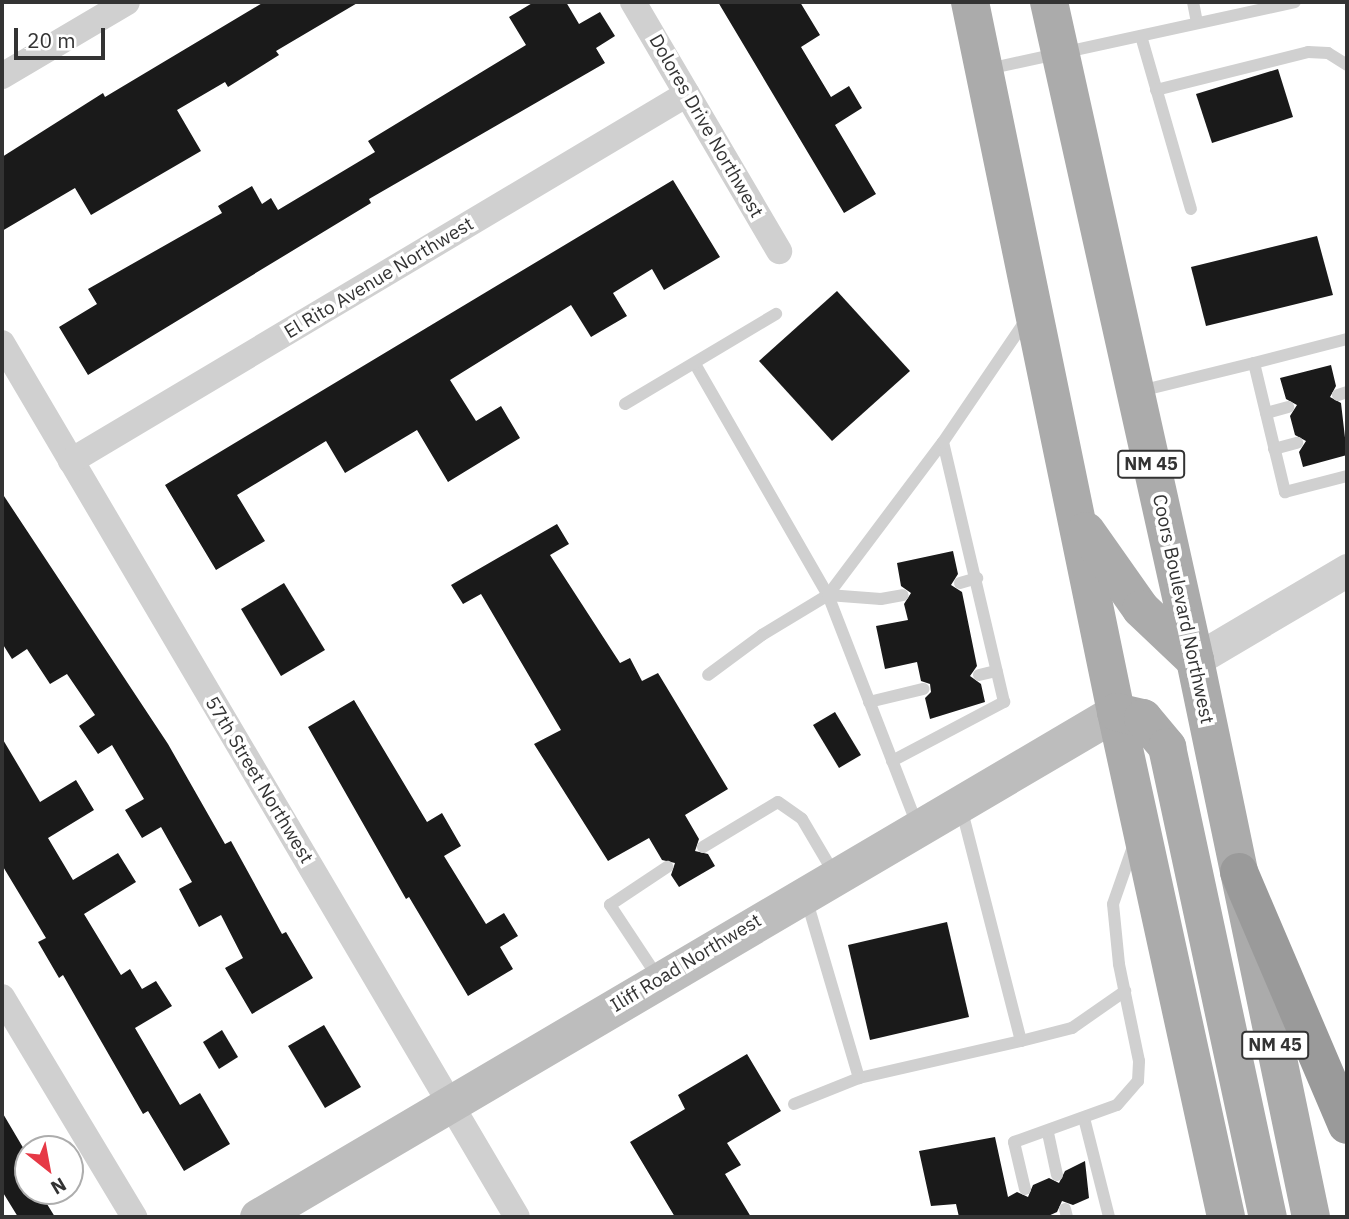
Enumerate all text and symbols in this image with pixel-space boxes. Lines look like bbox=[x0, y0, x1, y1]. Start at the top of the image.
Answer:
scale bar bbox=[18, 14, 108, 58]
text: 20 m bbox=[27, 26, 76, 54]
street label: Dolores Drive Northwest bbox=[644, 30, 768, 222]
street label: El Rito Avenue Northwest bbox=[280, 212, 478, 344]
road number: NM 45 bbox=[1116, 450, 1186, 478]
street label: Coors Boulevard Northwest bbox=[1148, 492, 1218, 726]
street label: 57th Street Northwest bbox=[200, 692, 318, 868]
street label: Iliff Road Northwest bbox=[607, 909, 765, 1017]
road number: NM 45 bbox=[1240, 1030, 1310, 1060]
north arrow bbox=[14, 1135, 84, 1205]
text: N bbox=[47, 1172, 71, 1200]

